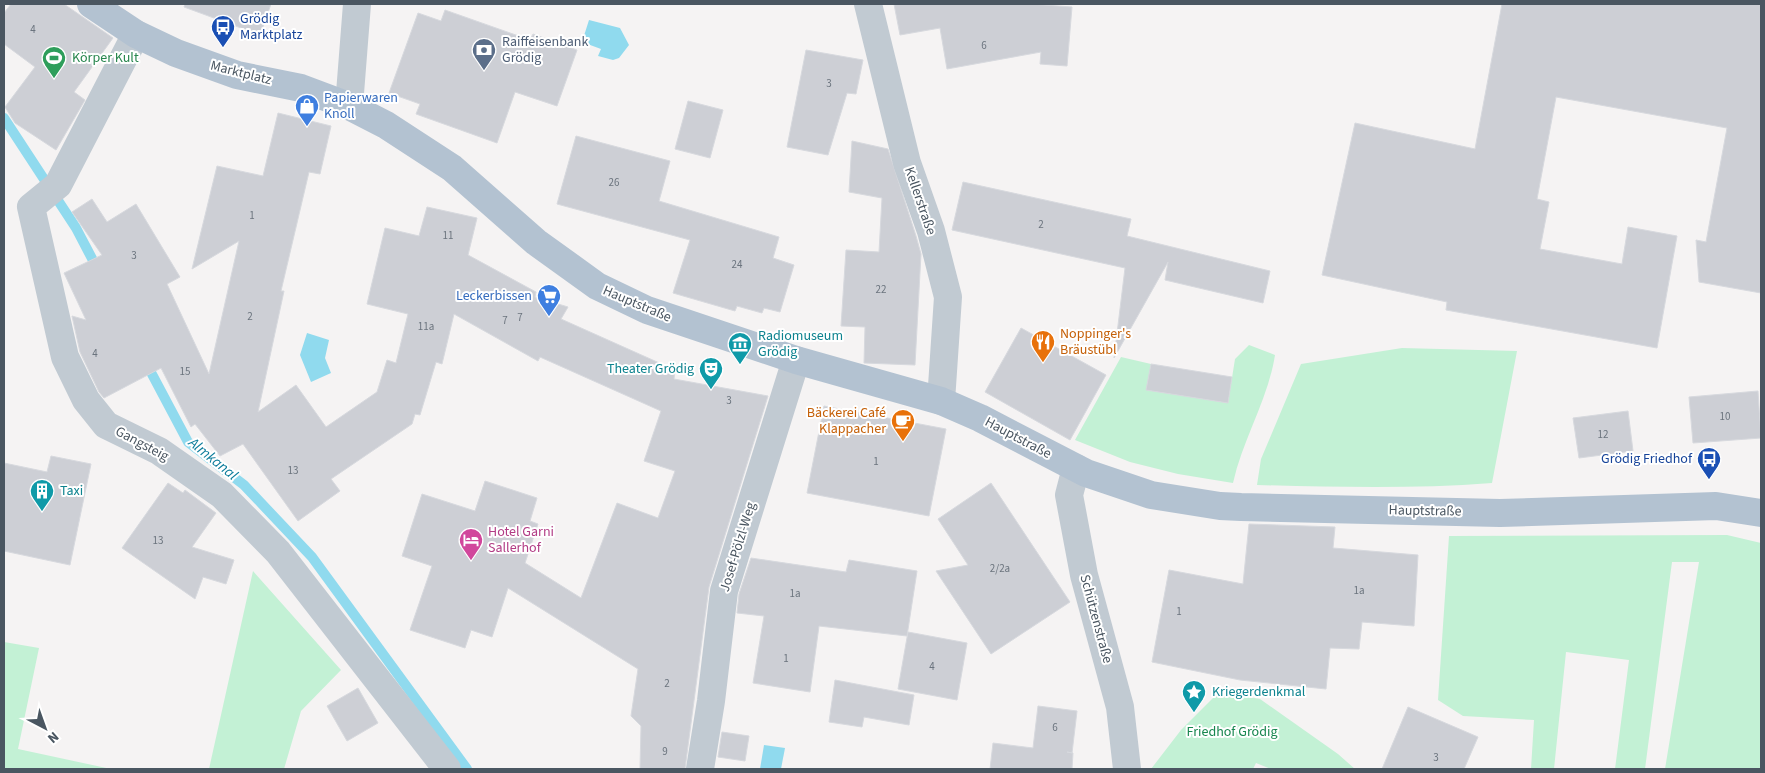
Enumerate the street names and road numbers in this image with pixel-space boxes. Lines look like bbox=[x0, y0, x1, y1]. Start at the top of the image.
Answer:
street label: Marktplatz bbox=[208, 56, 274, 90]
street label: Kellerstraße bbox=[899, 164, 941, 238]
street label: Hauptstraße bbox=[600, 281, 674, 327]
street label: Hauptstraße bbox=[981, 412, 1055, 464]
street label: Gangsteig bbox=[112, 422, 172, 466]
street label: Josef-Pölzl-Weg bbox=[715, 500, 761, 594]
street label: Hauptstraße bbox=[1388, 500, 1462, 522]
street label: Schützenstraße bbox=[1075, 572, 1117, 666]

